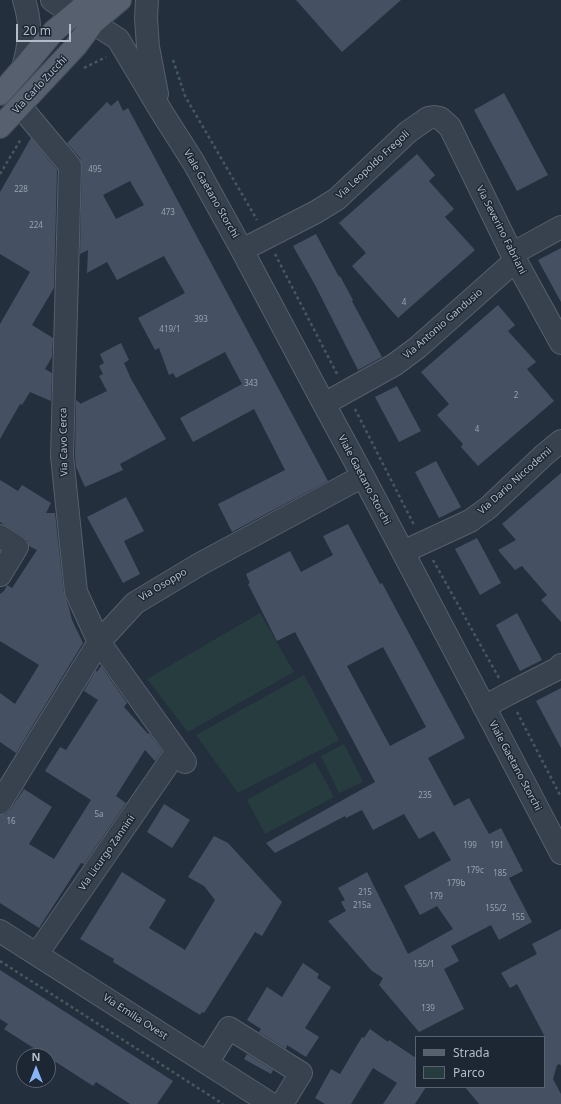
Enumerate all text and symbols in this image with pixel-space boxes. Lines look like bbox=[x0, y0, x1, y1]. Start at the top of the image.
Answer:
scale bar bbox=[18, 16, 73, 42]
text: 20 m bbox=[23, 22, 51, 39]
street label: Via Carlo Zucchi bbox=[10, 54, 70, 116]
street label: Via Leopoldo Fregoli bbox=[334, 128, 412, 202]
street label: Viale Gaetano Storchi bbox=[181, 148, 241, 240]
house number: 495 bbox=[88, 165, 102, 175]
street label: Via Severino Fabriani bbox=[473, 184, 529, 276]
house number: 228 bbox=[14, 185, 28, 195]
house number: 473 bbox=[161, 208, 175, 218]
house number: 224 bbox=[29, 221, 43, 231]
street label: Via Antonio Gandusio bbox=[401, 286, 485, 362]
house number: 4 bbox=[402, 298, 406, 308]
house number: 393 bbox=[194, 315, 208, 325]
house number: 419/1 bbox=[159, 325, 181, 335]
house number: 343 bbox=[244, 379, 258, 389]
house number: 2 bbox=[514, 391, 518, 401]
street label: Via Cavo Cerca bbox=[57, 408, 71, 476]
house number: 4 bbox=[475, 425, 479, 435]
street label: Viale Gaetano Storchi bbox=[335, 433, 393, 527]
street label: Via Dario Niccodemi bbox=[476, 445, 554, 517]
street label: Via Osoppo bbox=[137, 566, 189, 604]
street label: Viale Gaetano Storchi bbox=[486, 719, 544, 813]
house number: 235 bbox=[418, 791, 432, 801]
house number: 5a bbox=[94, 810, 104, 820]
street label: Via Licurgo Zannini bbox=[76, 813, 138, 893]
house number: 16 bbox=[6, 817, 16, 827]
house number: 199 bbox=[463, 841, 477, 851]
house number: 191 bbox=[490, 841, 504, 851]
house number: 179c bbox=[466, 866, 484, 876]
house number: 185 bbox=[493, 869, 507, 879]
house number: 179b bbox=[447, 879, 465, 889]
house number: 215 bbox=[358, 888, 372, 898]
house number: 179 bbox=[429, 892, 443, 902]
house number: 215a bbox=[353, 901, 371, 911]
house number: 155/2 bbox=[485, 904, 507, 914]
house number: 155 bbox=[511, 913, 525, 923]
house number: 155/1 bbox=[413, 960, 435, 970]
street label: Via Emilia Ovest bbox=[100, 992, 170, 1042]
house number: 139 bbox=[421, 1004, 435, 1014]
legend bbox=[415, 1036, 545, 1088]
text: Strada bbox=[453, 1044, 489, 1061]
north arrow bbox=[16, 1048, 56, 1088]
text: N bbox=[32, 1049, 40, 1064]
text: Parco bbox=[453, 1064, 485, 1081]

